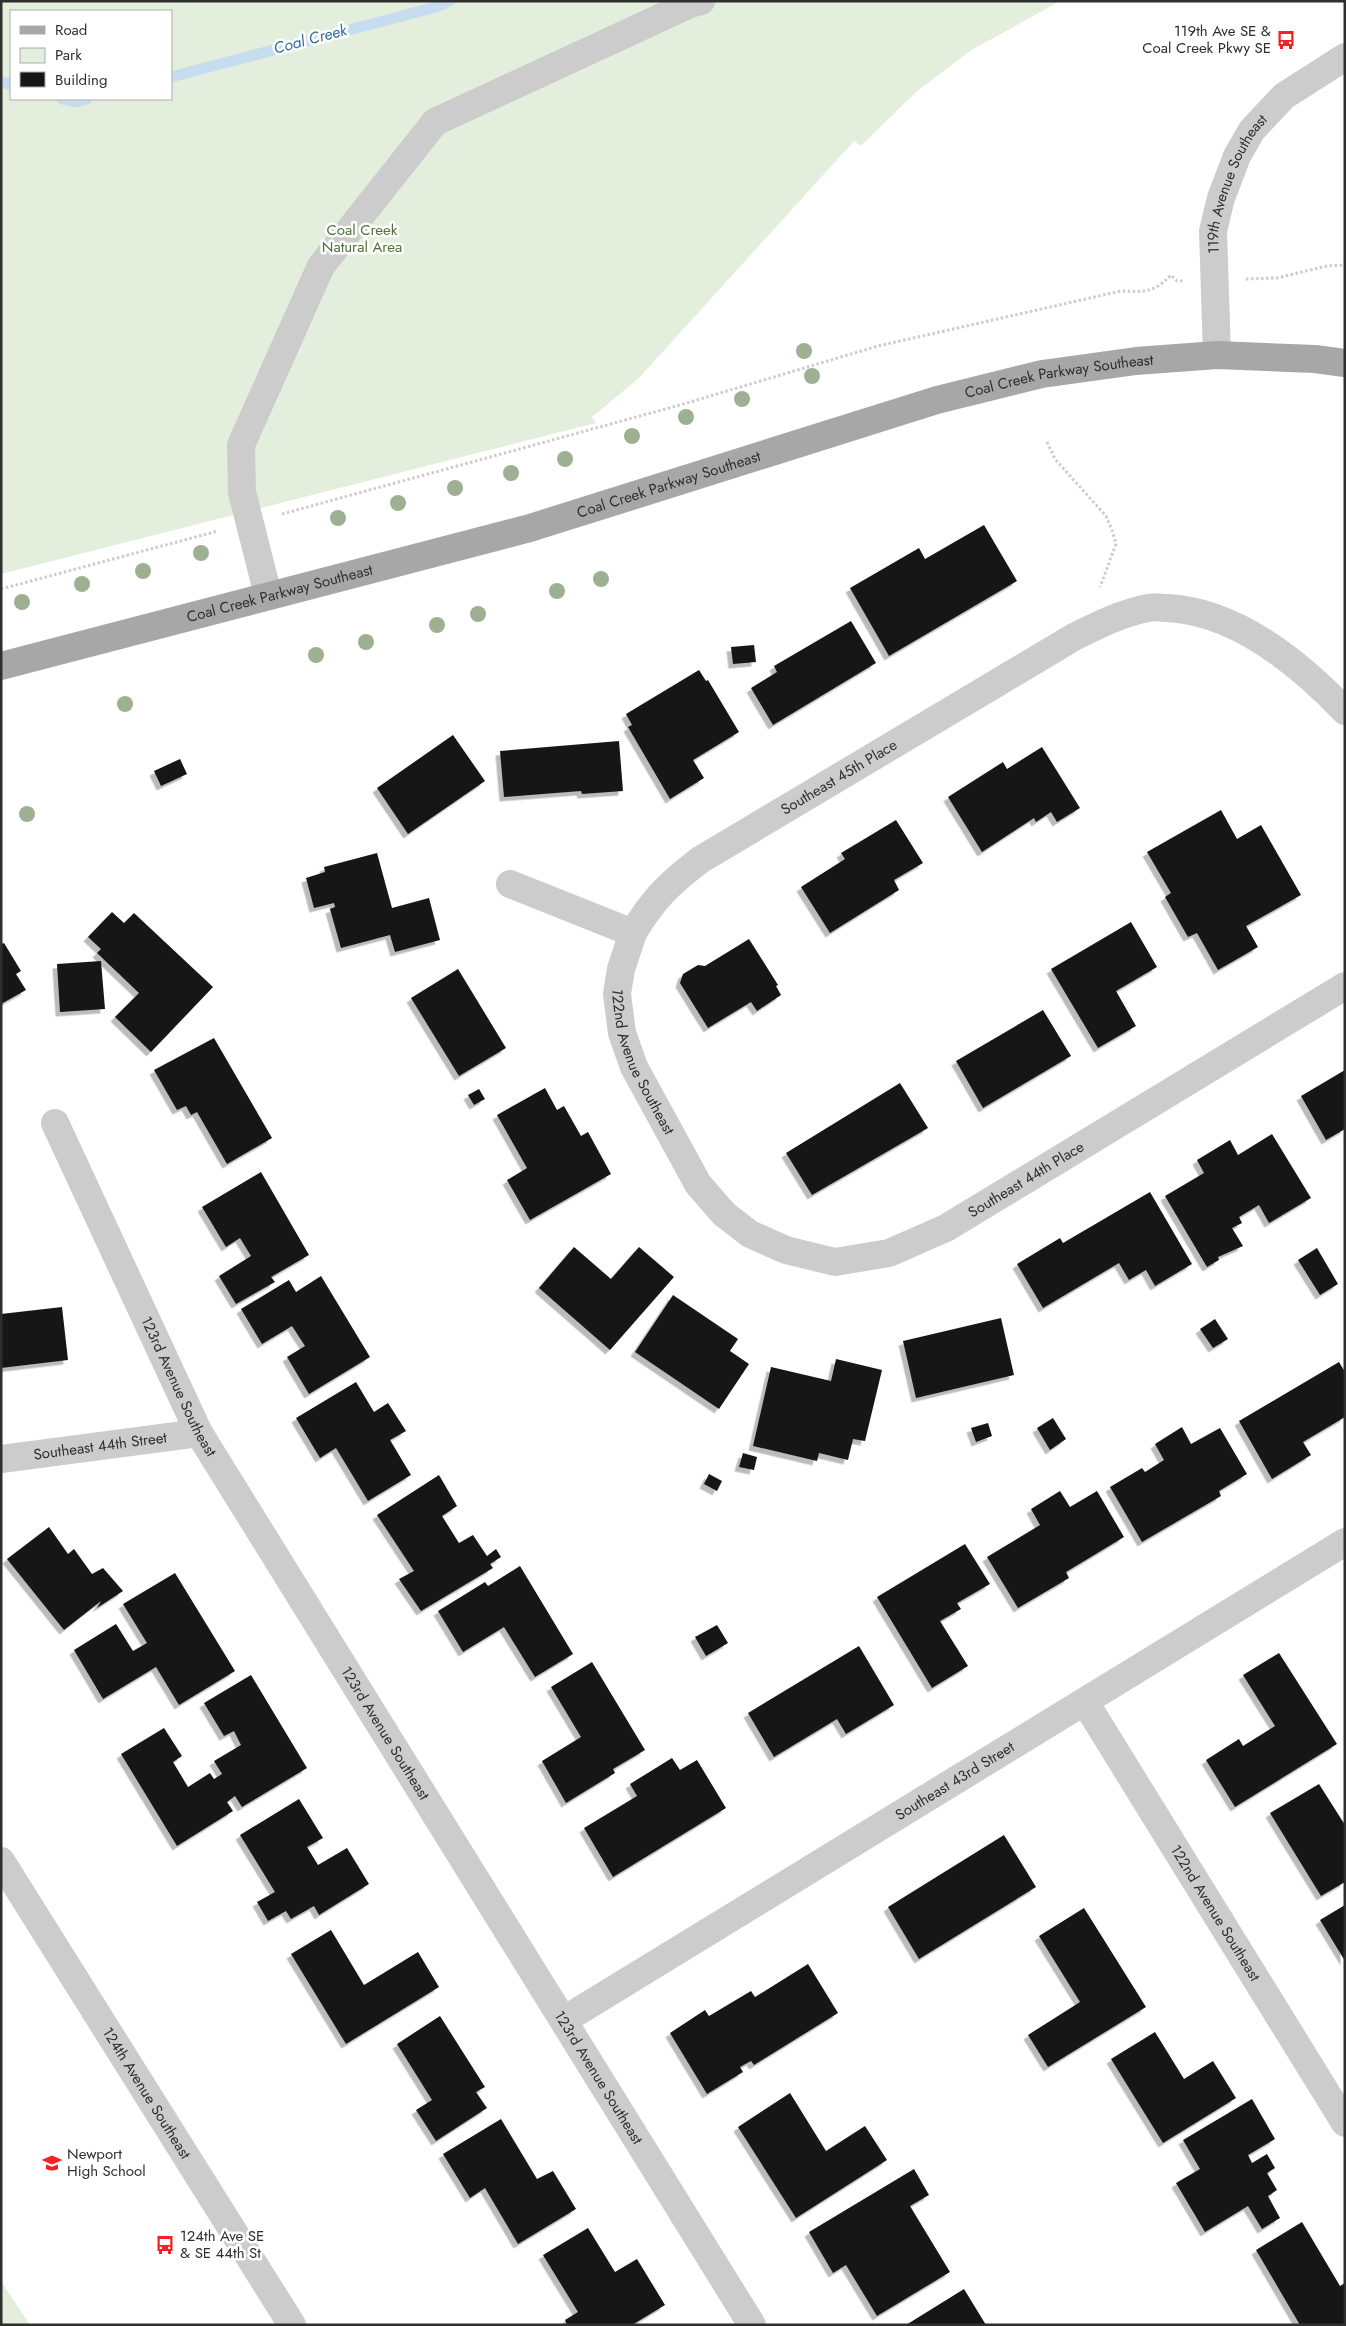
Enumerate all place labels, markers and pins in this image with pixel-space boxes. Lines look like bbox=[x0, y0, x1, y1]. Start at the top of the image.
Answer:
place label: 119th Ave SE & Coal Creek Pkwy SE bbox=[1142, 20, 1271, 59]
bus stop icon: 119th Ave SE & Coal Creek Pkwy SE bbox=[1275, 29, 1297, 51]
place label: Newport High School bbox=[67, 2143, 146, 2182]
school or university icon: Newport High School bbox=[41, 2152, 63, 2174]
place label: 124th Ave SE & SE 44th St bbox=[180, 2225, 264, 2264]
bus stop icon: 124th Ave SE & SE 44th St bbox=[154, 2234, 176, 2256]

